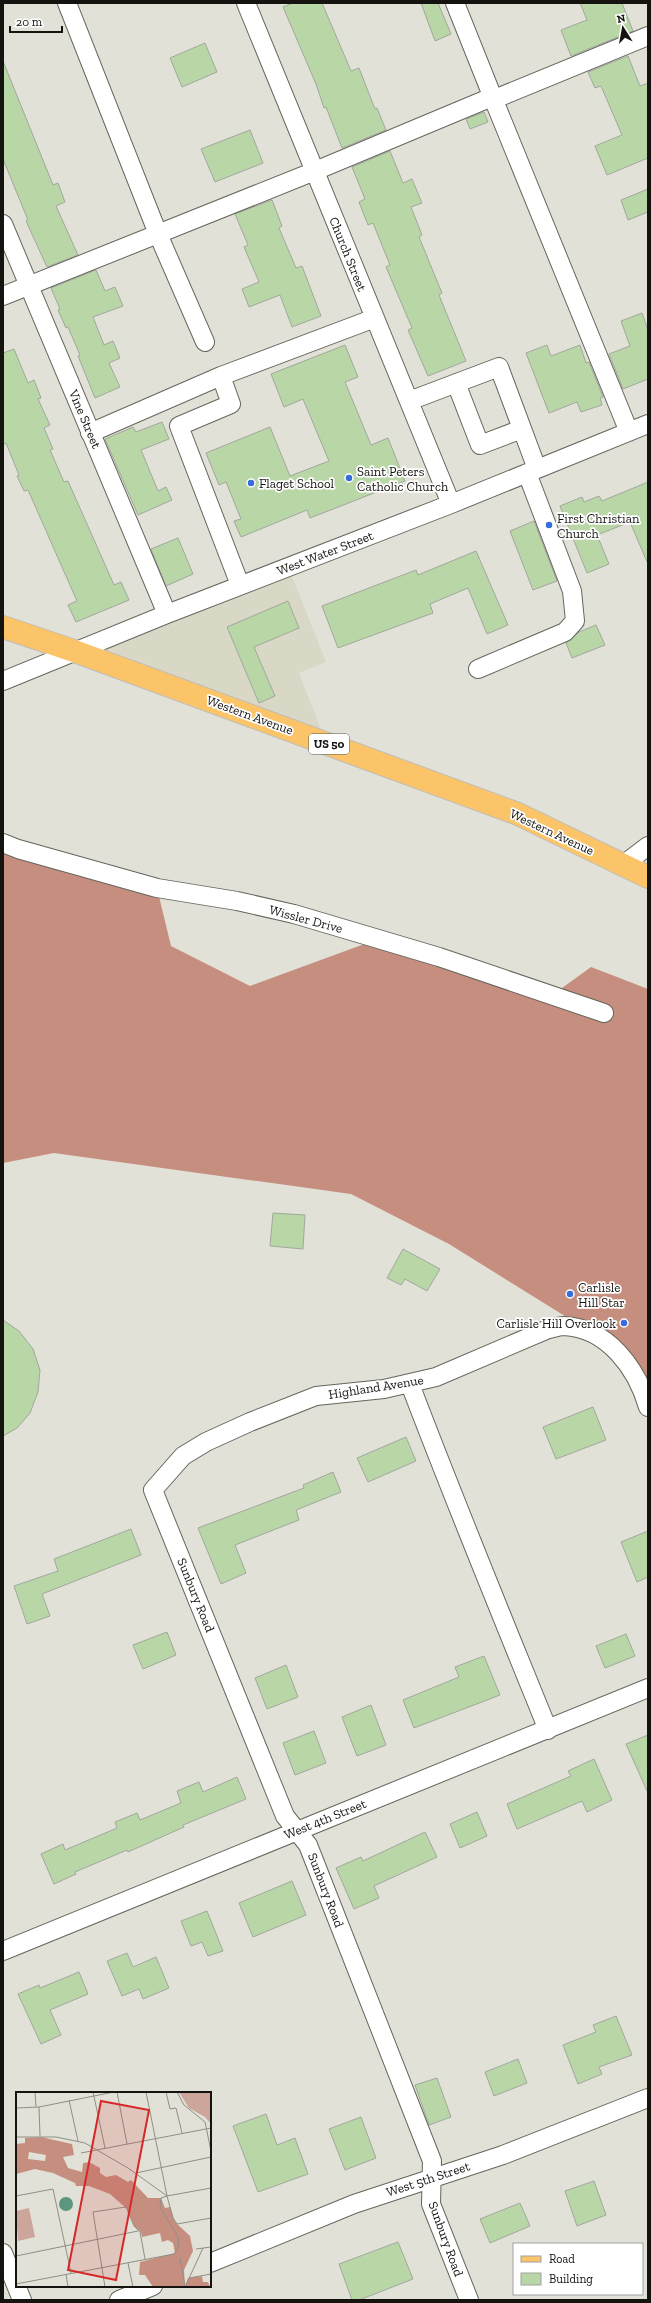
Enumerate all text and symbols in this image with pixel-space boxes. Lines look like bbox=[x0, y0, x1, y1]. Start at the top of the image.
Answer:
scale bar bbox=[10, 8, 62, 34]
north arrow bbox=[603, 8, 643, 48]
text: N bbox=[616, 11, 627, 26]
text: 20 m bbox=[16, 15, 43, 29]
street label: Church Street bbox=[326, 215, 370, 293]
street label: Vine Street bbox=[65, 386, 104, 451]
place label: Saint Peters Catholic Church bbox=[357, 464, 449, 494]
marker: Saint Peters Catholic Church bbox=[344, 473, 354, 483]
place label: Flaget School bbox=[259, 476, 335, 491]
marker: Flaget School bbox=[246, 478, 256, 488]
place label: First Christian Church bbox=[557, 511, 640, 541]
marker: First Christian Church bbox=[544, 520, 554, 530]
street label: West Water Street bbox=[275, 528, 375, 578]
street label: Western Avenue bbox=[205, 692, 295, 738]
road number: US 50 bbox=[309, 734, 349, 754]
street label: Western Avenue bbox=[508, 806, 596, 858]
street label: Wissler Drive bbox=[268, 902, 344, 936]
place label: Carlisle Hill Star bbox=[578, 1280, 625, 1310]
marker: Carlisle Hill Star bbox=[565, 1289, 575, 1299]
place label: Carlisle Hill Overlook bbox=[496, 1316, 616, 1331]
marker: Carlisle Hill Overlook bbox=[619, 1318, 629, 1328]
street label: Highland Avenue bbox=[327, 1372, 425, 1402]
street label: Sunbury Road bbox=[174, 1556, 218, 1634]
street label: West 4th Street bbox=[282, 1796, 368, 1842]
street label: Sunbury Road bbox=[305, 1851, 347, 1929]
inset map bbox=[16, 2092, 211, 2287]
street label: West 5th Street bbox=[384, 2158, 472, 2200]
street label: Sunbury Road bbox=[426, 2200, 466, 2278]
legend bbox=[513, 2243, 643, 2295]
text: Road bbox=[549, 2252, 575, 2266]
text: Building bbox=[549, 2272, 593, 2286]

